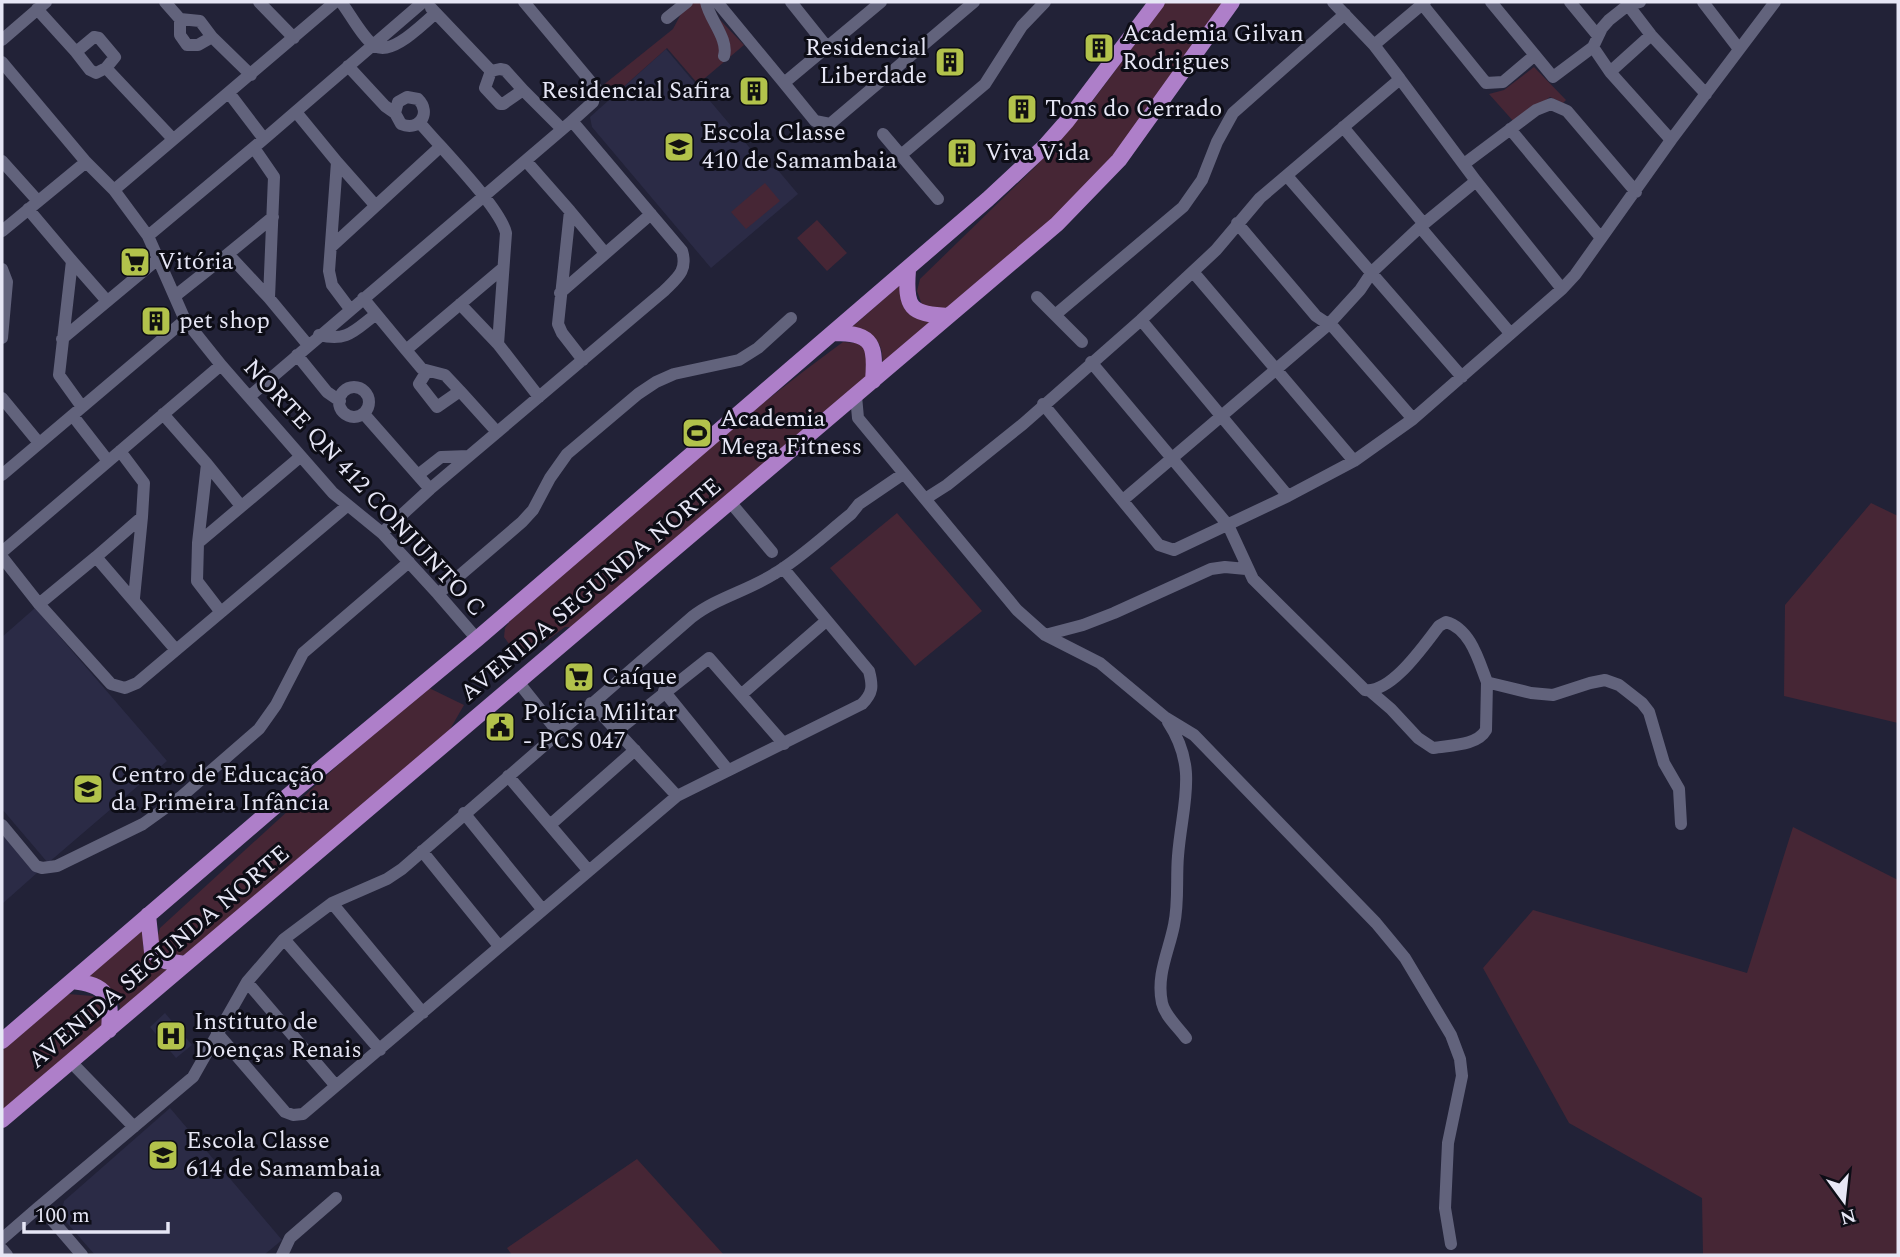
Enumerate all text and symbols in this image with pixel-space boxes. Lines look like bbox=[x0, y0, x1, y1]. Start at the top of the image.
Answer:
place label: Academia Gilvan Rodrigues bbox=[1122, 16, 1304, 80]
place label: Residencial Liberdade bbox=[805, 30, 927, 94]
building icon: Academia Gilvan Rodrigues bbox=[1082, 31, 1116, 65]
building icon: Residencial Liberdade bbox=[933, 45, 967, 79]
place label: Residencial Safira bbox=[541, 73, 731, 109]
building icon: Residencial Safira bbox=[737, 74, 771, 108]
place label: Tons do Cerrado bbox=[1045, 91, 1222, 127]
building icon: Tons do Cerrado bbox=[1005, 92, 1039, 126]
place label: Escola Classe 410 de Samambaia bbox=[702, 115, 897, 179]
school or university icon: Escola Classe 410 de Samambaia bbox=[662, 130, 696, 164]
place label: Viva Vida bbox=[985, 135, 1090, 171]
building icon: Viva Vida bbox=[945, 136, 979, 170]
place label: Vitória bbox=[158, 244, 234, 280]
supermarket icon: Vitória bbox=[118, 245, 152, 279]
place label: pet shop bbox=[179, 303, 270, 339]
building icon: pet shop bbox=[139, 304, 173, 338]
street label: NORTE QN 412 CONJUNTO C bbox=[234, 351, 494, 625]
place label: Academia Mega Fitness bbox=[720, 401, 862, 465]
sports icon: Academia Mega Fitness bbox=[680, 416, 714, 450]
street label: AVENIDA SEGUNDA NORTE bbox=[452, 469, 730, 711]
place label: Caíque bbox=[602, 659, 677, 695]
supermarket icon: Caíque bbox=[562, 660, 596, 694]
place label: Polícia Militar - PCS 047 bbox=[523, 695, 677, 759]
public building icon: Polícia Militar - PCS 047 bbox=[483, 710, 517, 744]
place label: Centro de Educação da Primeira Infância bbox=[111, 757, 330, 821]
school or university icon: Centro de Educação da Primeira Infância bbox=[71, 772, 105, 806]
street label: AVENIDA SEGUNDA NORTE bbox=[20, 836, 298, 1078]
place label: Instituto de Doenças Renais bbox=[194, 1004, 362, 1068]
hospital icon: Instituto de Doenças Renais bbox=[154, 1019, 188, 1053]
place label: Escola Classe 614 de Samambaia bbox=[186, 1123, 381, 1187]
school or university icon: Escola Classe 614 de Samambaia bbox=[146, 1138, 180, 1172]
north arrow bbox=[1809, 1166, 1879, 1236]
scale bar bbox=[24, 1190, 168, 1234]
text: 100 m bbox=[35, 1200, 90, 1232]
text: N bbox=[1837, 1200, 1859, 1232]

